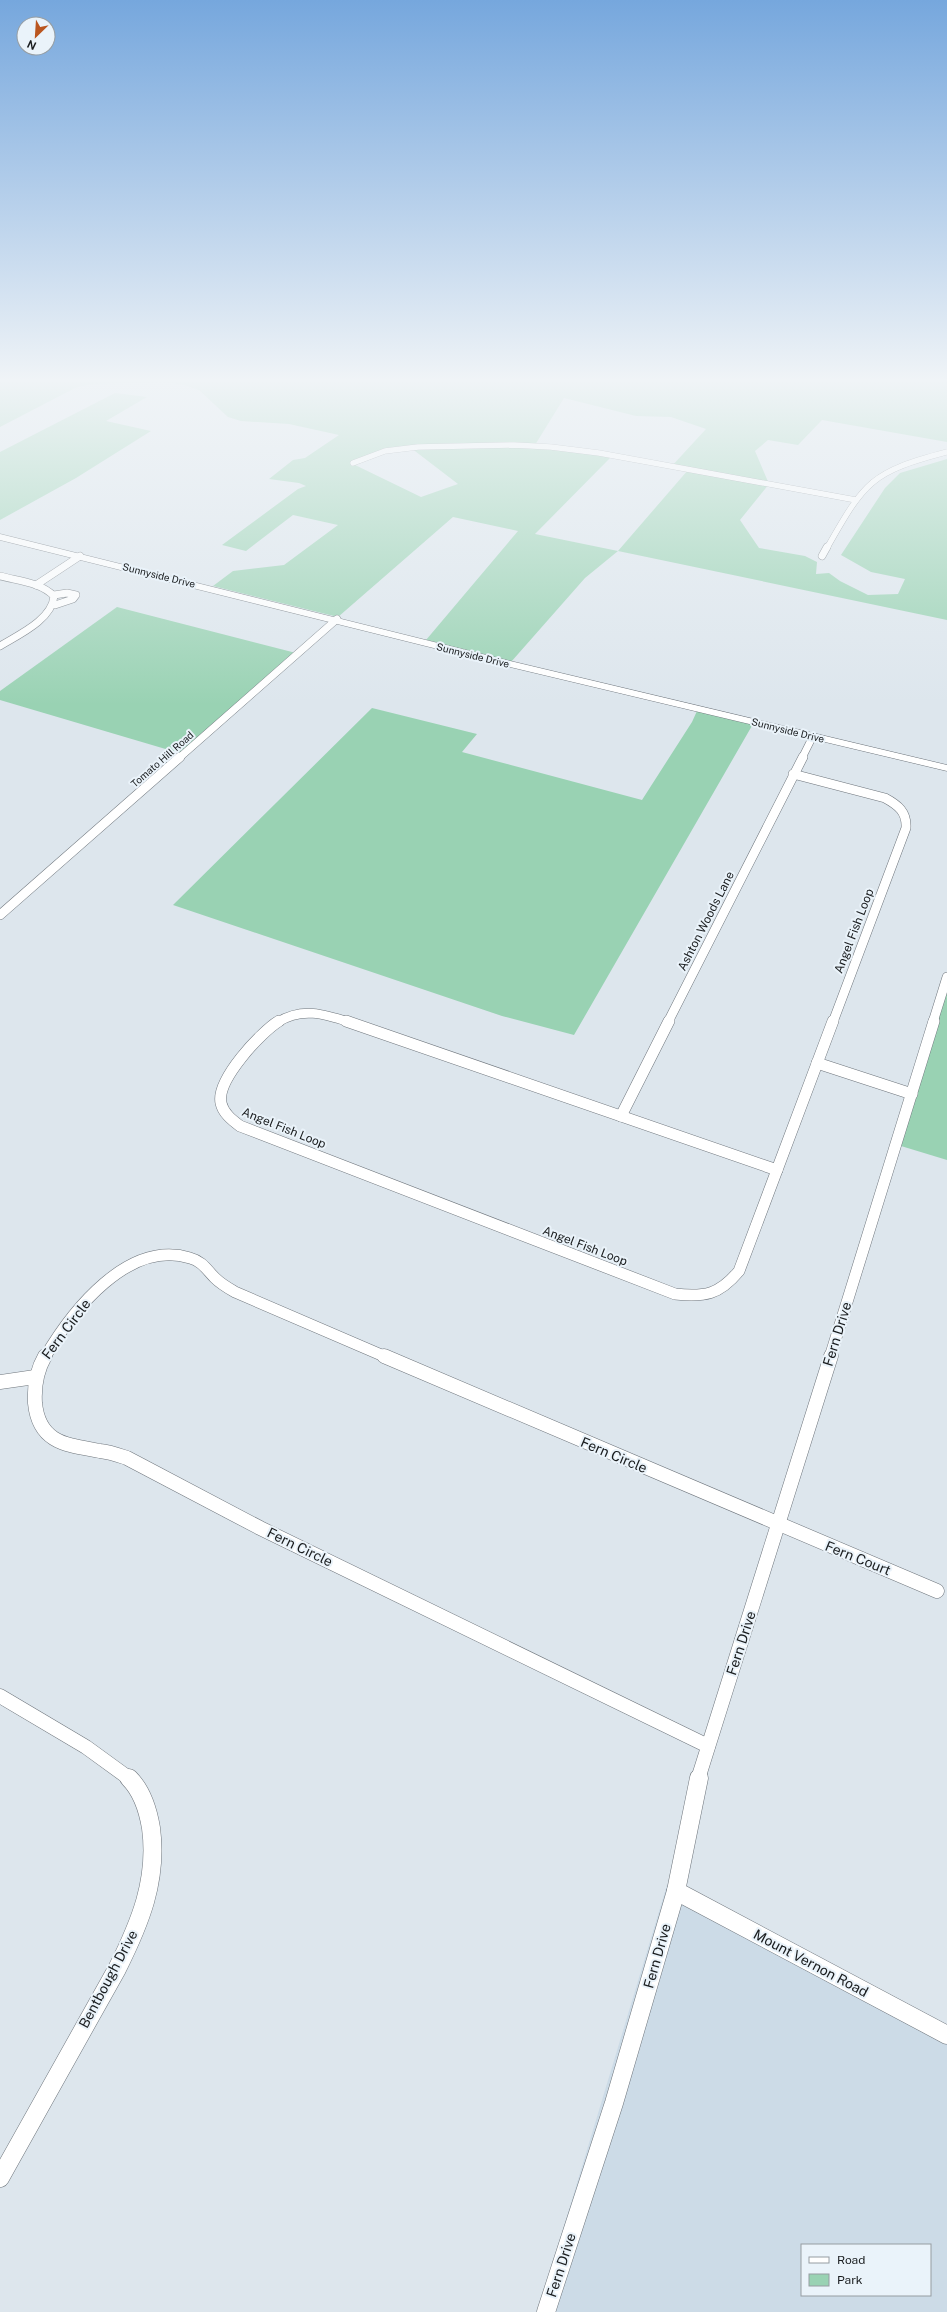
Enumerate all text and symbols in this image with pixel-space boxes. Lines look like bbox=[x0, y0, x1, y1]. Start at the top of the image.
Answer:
north arrow bbox=[16, 16, 56, 56]
text: N bbox=[25, 38, 38, 52]
street label: Sunnyside Drive bbox=[121, 560, 197, 590]
street label: Sunnyside Drive bbox=[435, 640, 511, 670]
street label: Sunnyside Drive bbox=[750, 715, 826, 745]
street label: Tomato Hill Road bbox=[128, 729, 196, 789]
street label: Ashton Woods Lane bbox=[675, 869, 737, 973]
street label: Angel Fish Loop bbox=[831, 887, 877, 975]
street label: Angel Fish Loop bbox=[240, 1105, 328, 1151]
street label: Angel Fish Loop bbox=[541, 1223, 629, 1269]
street label: Fern Circle bbox=[38, 1296, 94, 1362]
street label: Fern Drive bbox=[820, 1300, 854, 1368]
street label: Fern Circle bbox=[578, 1434, 650, 1476]
street label: Fern Circle bbox=[265, 1524, 335, 1570]
street label: Fern Court bbox=[823, 1538, 893, 1578]
street label: Fern Drive bbox=[723, 1609, 759, 1677]
street label: Fern Drive bbox=[640, 1922, 674, 1990]
street label: Mount Vernon Road bbox=[751, 1926, 871, 2000]
street label: Bentbough Drive bbox=[75, 1927, 141, 2031]
street label: Fern Drive bbox=[543, 2231, 579, 2299]
legend bbox=[801, 2244, 931, 2296]
text: Road bbox=[837, 2253, 865, 2267]
text: Park bbox=[837, 2273, 863, 2287]

